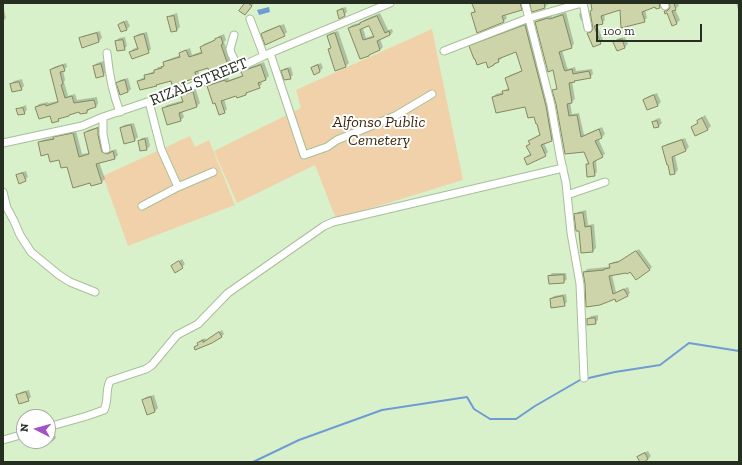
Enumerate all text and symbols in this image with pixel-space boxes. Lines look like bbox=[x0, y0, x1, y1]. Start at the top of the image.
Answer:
scale bar bbox=[598, 16, 704, 42]
text: 100 m bbox=[603, 24, 635, 38]
street label: RIZAL STREET bbox=[147, 54, 251, 110]
park label: Alfonso Public Cemetery bbox=[333, 112, 425, 150]
north arrow bbox=[16, 409, 56, 449]
text: N bbox=[18, 423, 31, 433]

